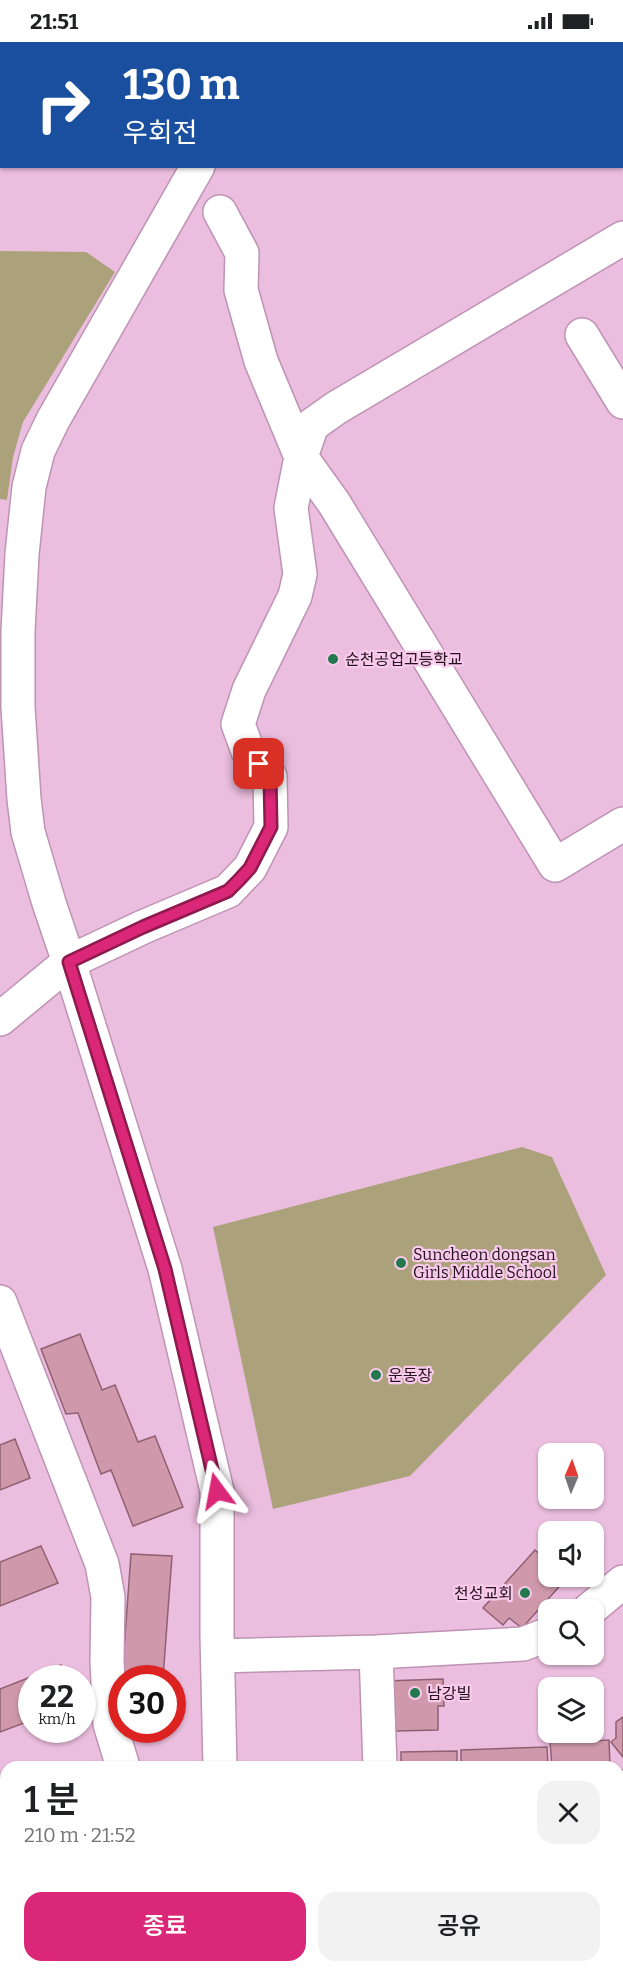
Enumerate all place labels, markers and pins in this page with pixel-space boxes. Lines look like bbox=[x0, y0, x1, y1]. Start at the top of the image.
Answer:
place label: 순천공업고등학교 bbox=[345, 650, 463, 669]
marker: 순천공업고등학교 bbox=[326, 652, 340, 666]
pin bbox=[233, 738, 284, 789]
place label: Suncheon dongsan Girls Middle School bbox=[413, 1245, 557, 1282]
marker: Suncheon dongsan Girls Middle School bbox=[394, 1256, 408, 1270]
place label: 운동장 bbox=[388, 1366, 432, 1385]
marker: 운동장 bbox=[369, 1368, 383, 1382]
place label: 천성교회 bbox=[454, 1584, 513, 1603]
marker: 천성교회 bbox=[518, 1586, 532, 1600]
place label: 남강빌 bbox=[427, 1684, 471, 1703]
marker: 남강빌 bbox=[408, 1686, 422, 1700]

